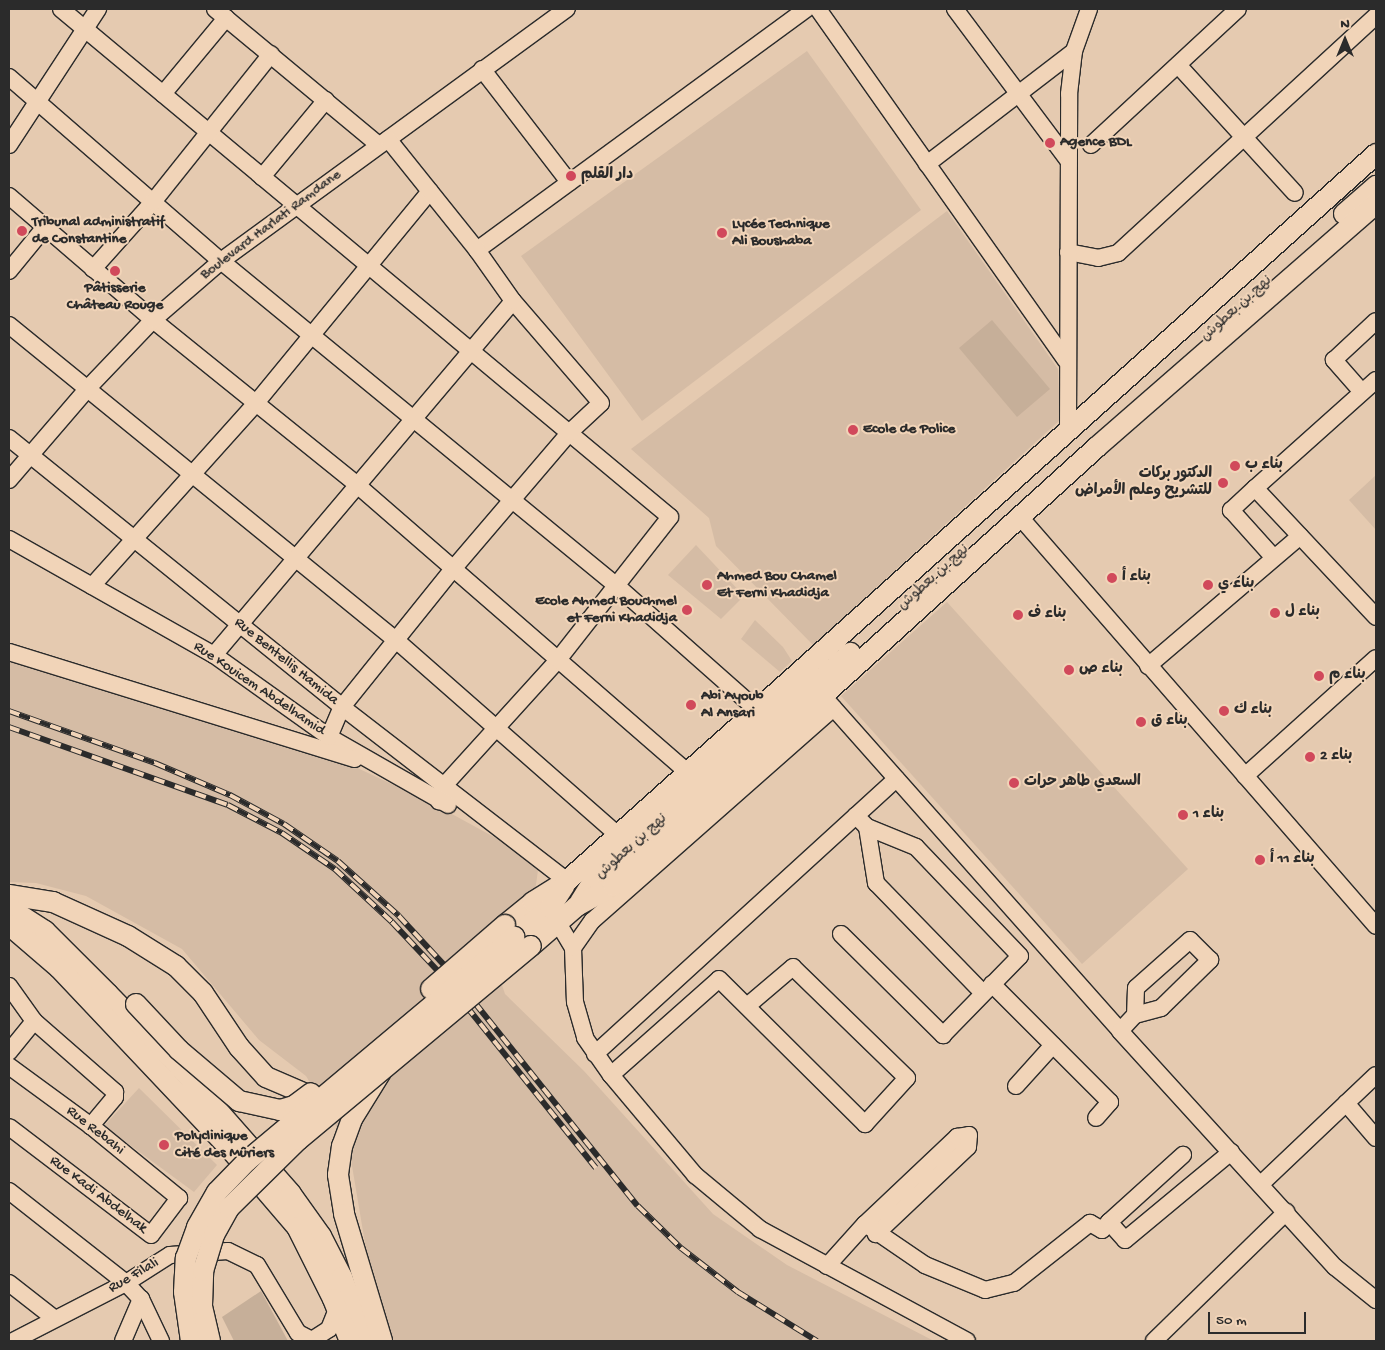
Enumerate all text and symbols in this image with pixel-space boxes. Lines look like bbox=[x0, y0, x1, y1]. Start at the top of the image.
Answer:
north arrow bbox=[1320, 15, 1370, 65]
text: N bbox=[1340, 16, 1350, 33]
place label: Agence BDL bbox=[1060, 134, 1132, 152]
marker: Agence BDL bbox=[1044, 137, 1056, 149]
street label: Boulevard Harlati Ramdane bbox=[197, 166, 345, 284]
place label: دار القلم bbox=[581, 167, 633, 185]
marker: دار القلم bbox=[565, 170, 577, 182]
place label: Tribunal administratif de Constantine bbox=[32, 213, 164, 248]
place label: Lycée Technique Ali Boushaba bbox=[732, 215, 830, 250]
marker: Tribunal administratif de Constantine bbox=[16, 225, 28, 237]
marker: Lycée Technique Ali Boushaba bbox=[716, 227, 728, 239]
marker: Pâtisserie Château Rouge bbox=[109, 265, 121, 277]
street label: نهج بن بعطوش bbox=[1197, 272, 1277, 346]
place label: Pâtisserie Château Rouge bbox=[67, 279, 163, 314]
place label: Ecole de Police bbox=[863, 421, 955, 439]
marker: Ecole de Police bbox=[847, 424, 859, 436]
place label: بناء ب bbox=[1245, 457, 1283, 475]
marker: بناء ب bbox=[1229, 460, 1241, 472]
place label: الدكتور بركات للتشريح وعلم الأمراض bbox=[1075, 465, 1212, 500]
marker: الدكتور بركات للتشريح وعلم الأمراض bbox=[1216, 476, 1230, 490]
street label: نهج بن بعطوش bbox=[894, 541, 974, 615]
place label: Ahmed Bou Chamel Et Ferni Khadidja bbox=[717, 567, 837, 602]
place label: بناء أ bbox=[1122, 569, 1151, 587]
marker: بناء أ bbox=[1106, 572, 1118, 584]
place label: بناء ي bbox=[1218, 576, 1254, 594]
marker: Ahmed Bou Chamel Et Ferni Khadidja bbox=[701, 579, 713, 591]
marker: بناء ي bbox=[1202, 579, 1214, 591]
place label: Ecole Ahmed Bouchmel et Ferni Khadidja bbox=[535, 592, 677, 627]
marker: Ecole Ahmed Bouchmel et Ferni Khadidja bbox=[681, 604, 693, 616]
place label: بناء ل bbox=[1285, 604, 1320, 622]
place label: بناء ف bbox=[1028, 606, 1066, 624]
marker: بناء ل bbox=[1269, 607, 1281, 619]
marker: بناء ف bbox=[1012, 609, 1024, 621]
street label: Rue Bentellis Hamida bbox=[230, 614, 342, 710]
street label: Rue Kouicem Abdelhamid bbox=[190, 638, 328, 740]
place label: بناء ص bbox=[1079, 661, 1123, 679]
marker: بناء ص bbox=[1063, 664, 1075, 676]
place label: بناء م bbox=[1329, 667, 1365, 685]
marker: بناء م bbox=[1313, 670, 1325, 682]
place label: Abi Ayoub Al Ansari bbox=[701, 687, 764, 722]
marker: Abi Ayoub Al Ansari bbox=[685, 699, 697, 711]
place label: بناء ك bbox=[1234, 702, 1272, 720]
marker: بناء ك bbox=[1218, 705, 1230, 717]
place label: بناء ق bbox=[1151, 713, 1187, 731]
marker: بناء ق bbox=[1135, 716, 1147, 728]
place label: بناء 2 bbox=[1320, 748, 1352, 766]
marker: بناء 2 bbox=[1304, 751, 1316, 763]
place label: السعدي طاهر حرات bbox=[1024, 774, 1141, 792]
marker: السعدي طاهر حرات bbox=[1008, 777, 1020, 789]
place label: بناء 1 bbox=[1193, 806, 1224, 824]
marker: بناء 1 bbox=[1177, 809, 1189, 821]
street label: نهج بن بعطوش bbox=[592, 810, 672, 884]
place label: بناء 11 أ bbox=[1270, 851, 1315, 869]
marker: بناء 11 أ bbox=[1254, 854, 1266, 866]
street label: Rue Rebahi bbox=[62, 1103, 128, 1159]
place label: Polyclinique Cité des Mûriers bbox=[175, 1127, 274, 1162]
marker: Polyclinique Cité des Mûriers bbox=[157, 1138, 171, 1152]
street label: Rue Kadi Abdelhak bbox=[45, 1152, 151, 1238]
street label: Rue Filali bbox=[106, 1254, 162, 1298]
scale bar bbox=[1210, 1302, 1308, 1334]
text: 50 m bbox=[1216, 1312, 1247, 1330]

